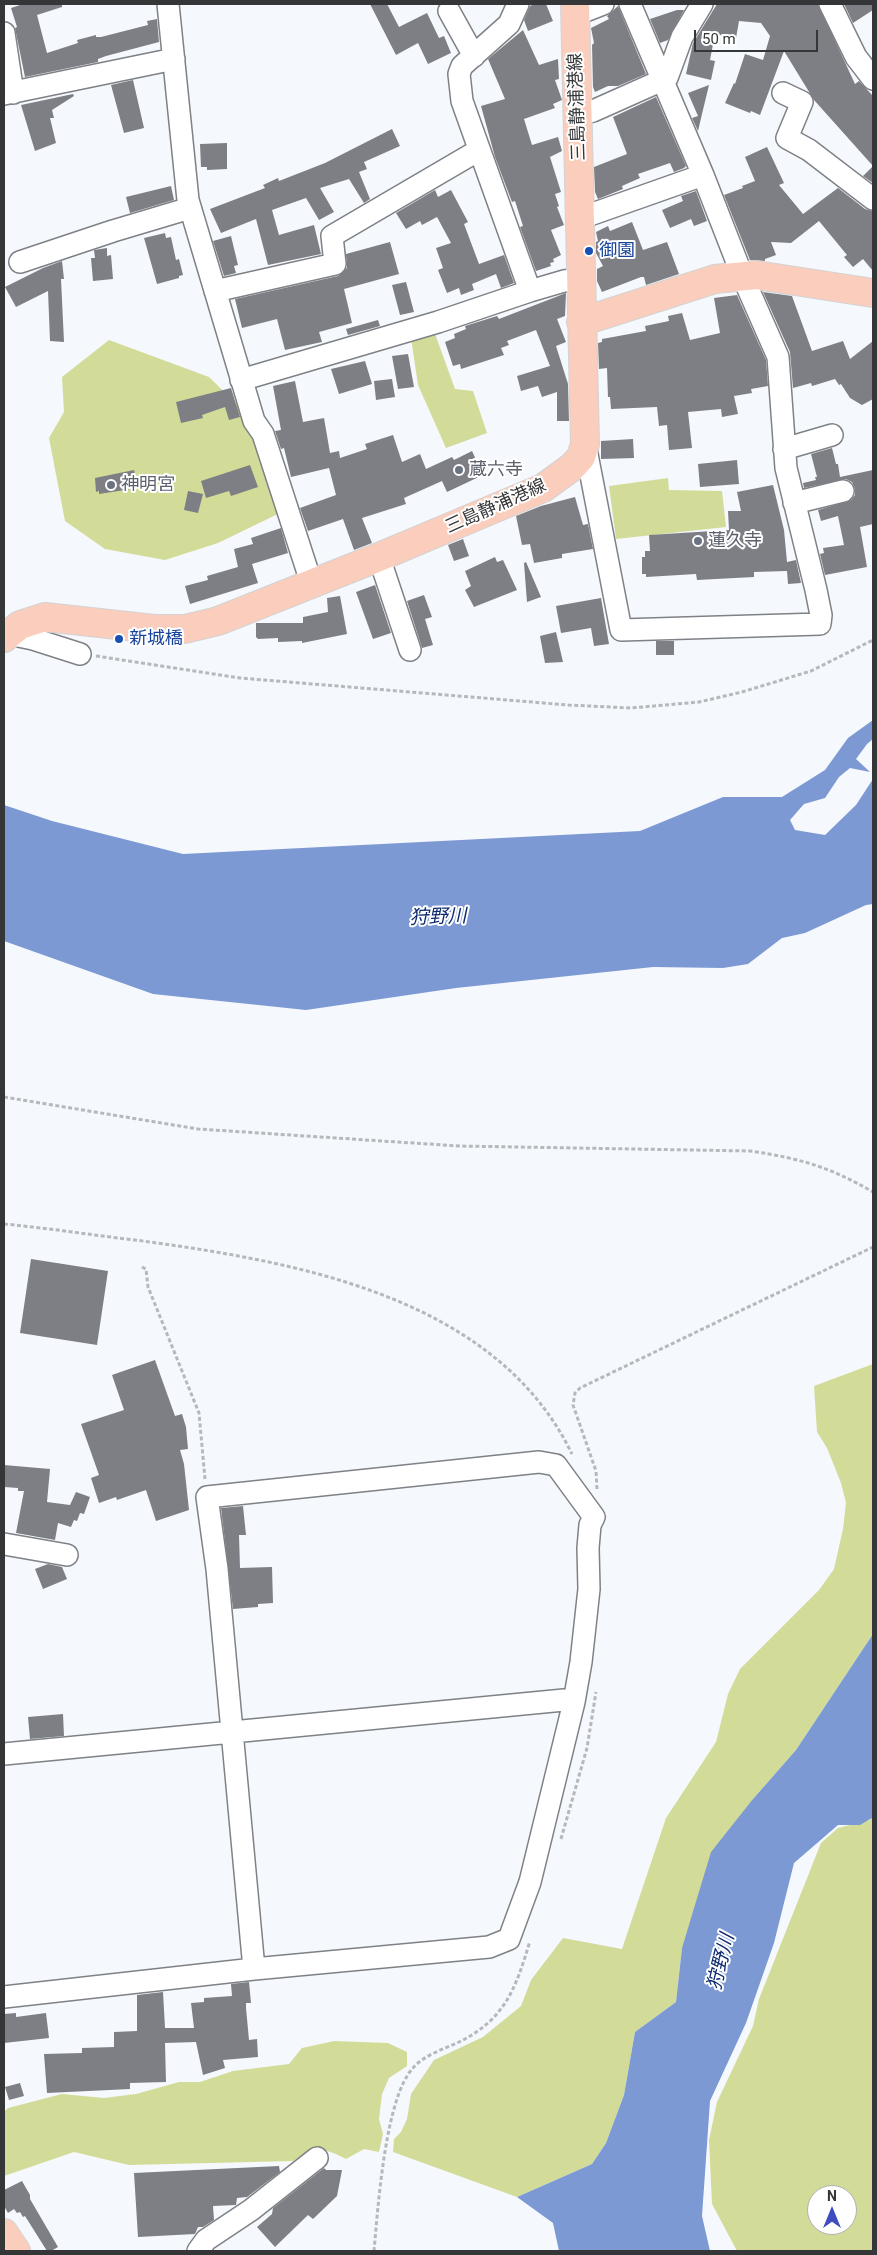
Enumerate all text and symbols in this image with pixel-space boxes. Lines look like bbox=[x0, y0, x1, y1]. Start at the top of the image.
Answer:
scale bar bbox=[697, 20, 821, 52]
text: 50 m bbox=[702, 30, 736, 48]
street label: 三島静浦港線 bbox=[565, 53, 591, 161]
place label: 御園 bbox=[599, 240, 635, 262]
marker: 御園 bbox=[583, 245, 595, 257]
place label: 蔵六寺 bbox=[469, 459, 523, 481]
marker: 蔵六寺 bbox=[453, 464, 465, 476]
place label: 神明宮 bbox=[121, 474, 175, 496]
street label: 三島静浦港線 bbox=[442, 475, 550, 539]
marker: 神明宮 bbox=[105, 479, 117, 491]
place label: 蓮久寺 bbox=[708, 530, 762, 552]
marker: 蓮久寺 bbox=[692, 535, 704, 547]
place label: 新城橋 bbox=[129, 628, 183, 650]
marker: 新城橋 bbox=[113, 633, 125, 645]
water label: 狩野川 bbox=[409, 906, 467, 930]
water label: 狩野川 bbox=[704, 1932, 740, 1992]
north arrow bbox=[807, 2185, 857, 2235]
text: N bbox=[827, 2188, 837, 2204]

